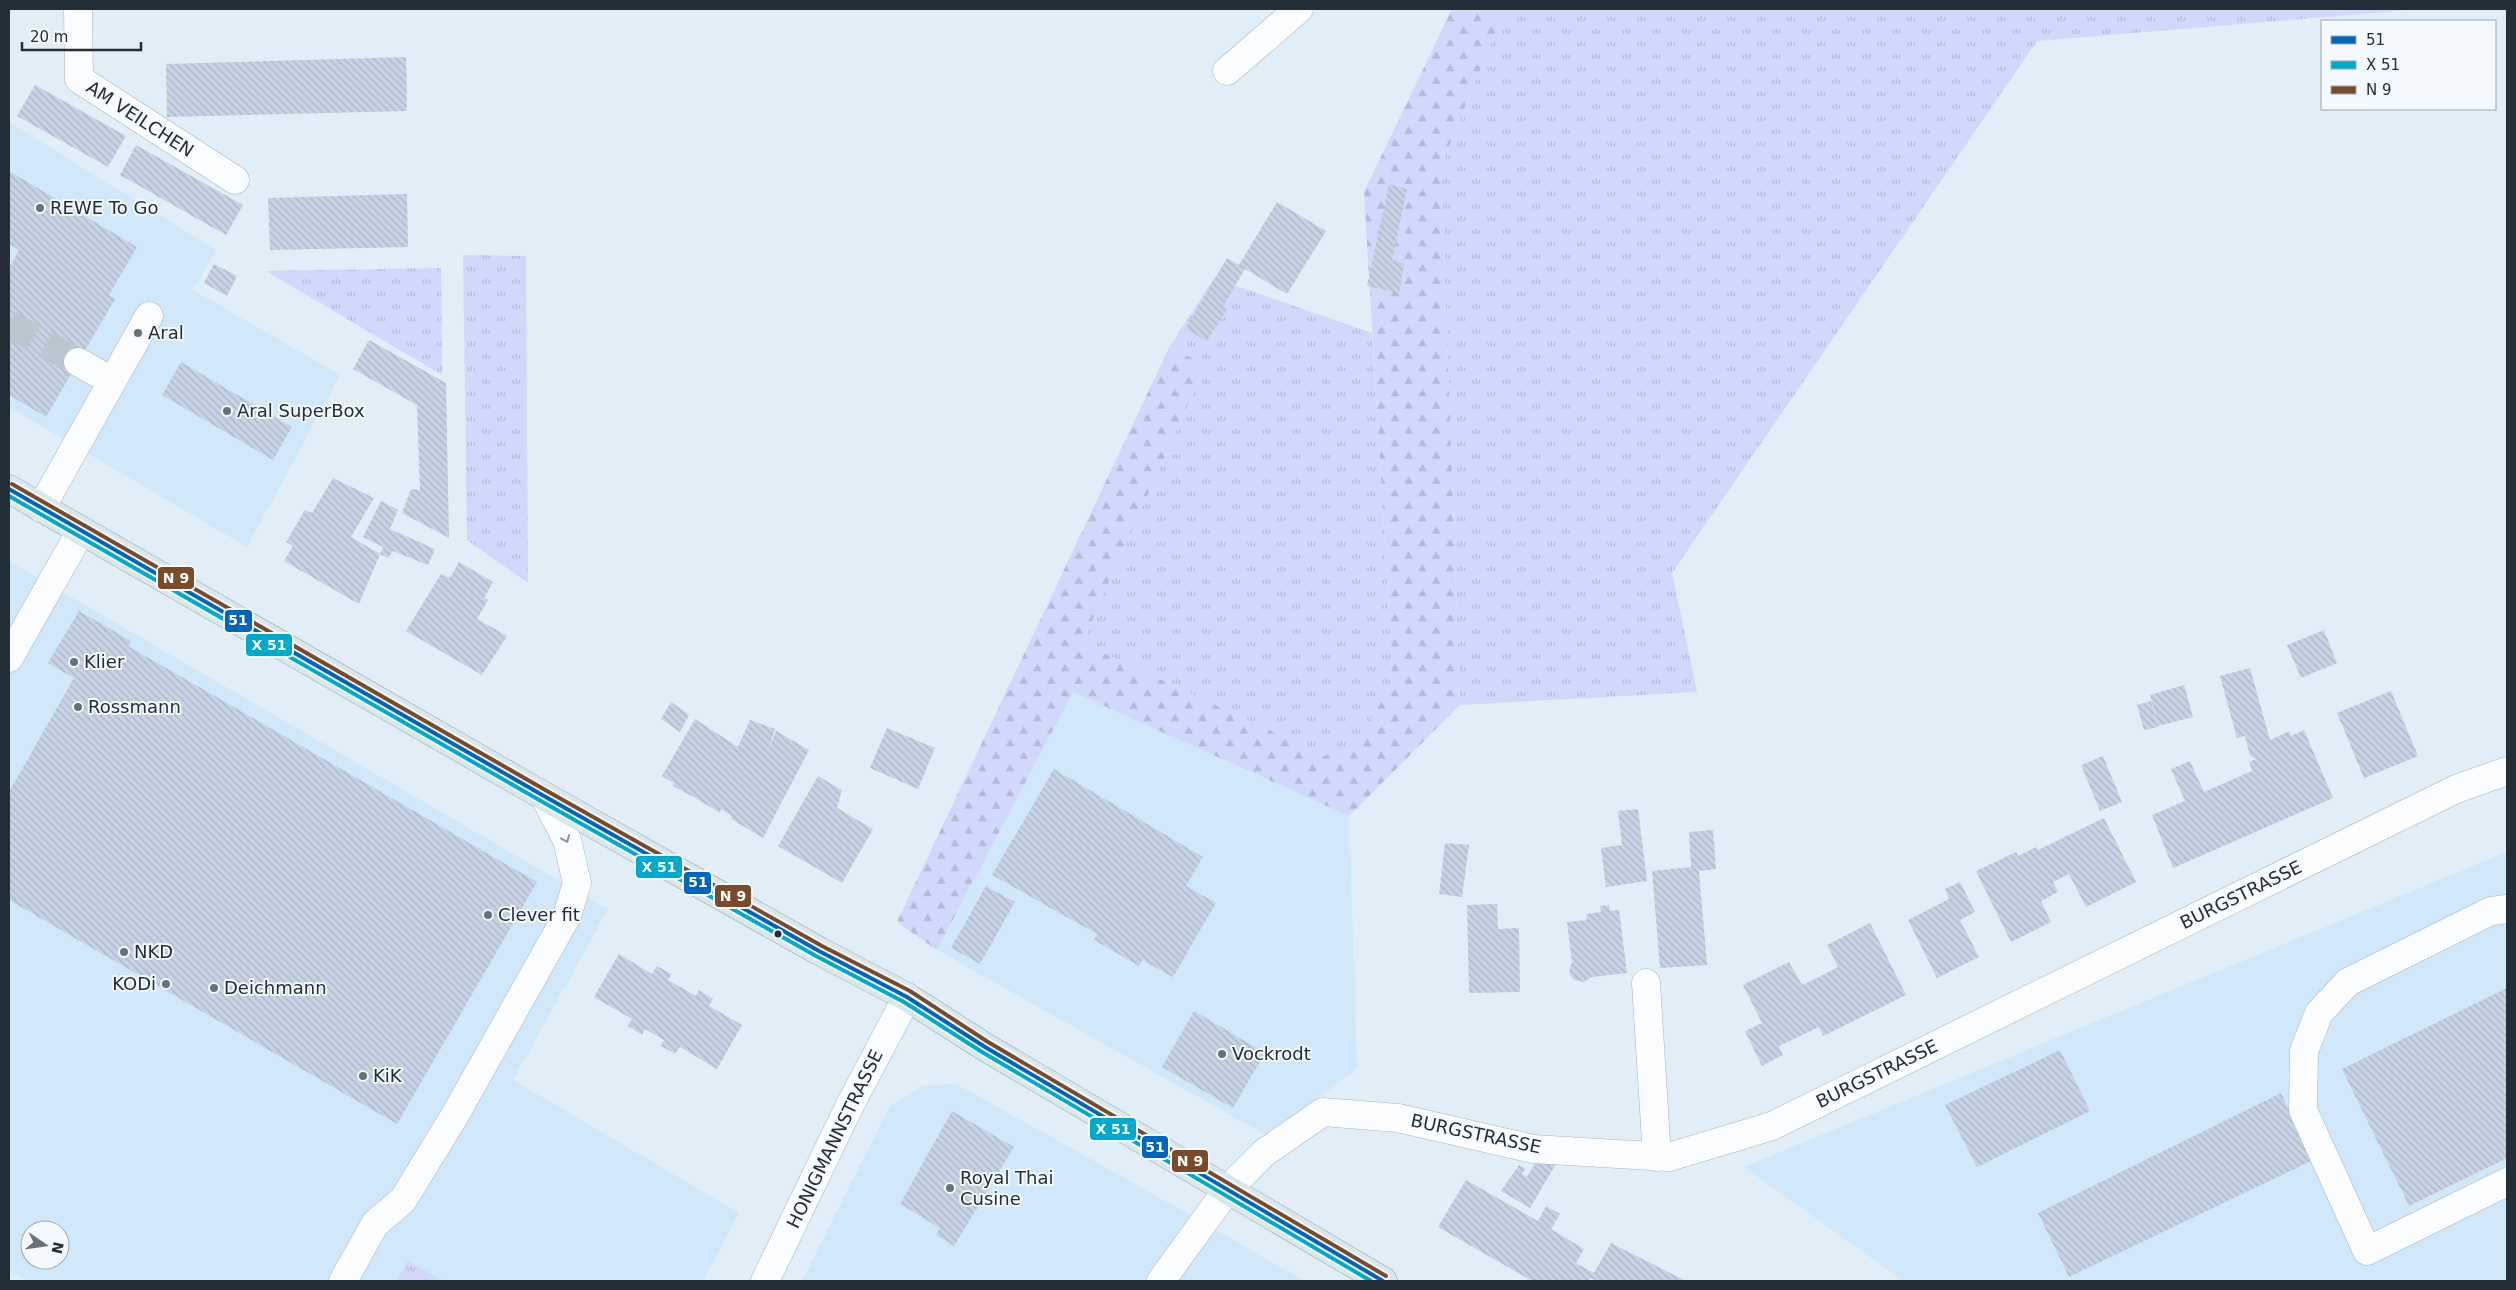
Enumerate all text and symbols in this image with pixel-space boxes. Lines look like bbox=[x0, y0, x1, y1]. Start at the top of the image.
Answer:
scale bar bbox=[22, 20, 141, 52]
legend bbox=[2321, 20, 2496, 110]
text: 20 m bbox=[30, 28, 68, 46]
text: 51 bbox=[2366, 31, 2385, 49]
text: X 51 bbox=[2366, 56, 2400, 74]
street label: AM VEILCHEN bbox=[83, 76, 198, 161]
text: N 9 bbox=[2366, 81, 2392, 99]
place label: REWE To Go bbox=[50, 197, 158, 218]
marker: REWE To Go bbox=[34, 202, 46, 214]
place label: Aral bbox=[148, 322, 184, 343]
marker: Aral bbox=[132, 327, 144, 339]
place label: Aral SuperBox bbox=[237, 400, 365, 421]
marker: Aral SuperBox bbox=[221, 405, 233, 417]
line badge: N 9 bbox=[157, 566, 195, 590]
text: N 9 bbox=[163, 570, 189, 586]
line badge: 51 bbox=[224, 609, 253, 633]
text: 51 bbox=[228, 612, 248, 628]
line badge: X 51 bbox=[245, 633, 293, 657]
text: X 51 bbox=[251, 637, 287, 653]
place label: Klier bbox=[84, 651, 125, 672]
marker: Klier bbox=[68, 656, 80, 668]
place label: Rossmann bbox=[88, 696, 181, 717]
marker: Rossmann bbox=[72, 701, 84, 713]
one-way arrow bbox=[560, 834, 570, 843]
line badge: X 51 bbox=[635, 855, 683, 879]
street label: BURGSTRASSE bbox=[2177, 856, 2305, 933]
text: X 51 bbox=[641, 859, 677, 875]
line badge: 51 bbox=[683, 871, 712, 895]
text: 51 bbox=[688, 874, 708, 890]
line badge: N 9 bbox=[714, 884, 752, 908]
text: N 9 bbox=[720, 888, 746, 904]
place label: Clever fit bbox=[498, 904, 580, 925]
marker: Clever fit bbox=[482, 909, 494, 921]
unlabelled marker bbox=[773, 929, 783, 939]
place label: NKD bbox=[134, 941, 173, 962]
marker: NKD bbox=[118, 946, 130, 958]
place label: KODi bbox=[112, 973, 156, 994]
place label: Deichmann bbox=[224, 977, 327, 998]
marker: KODi bbox=[160, 978, 172, 990]
marker: Deichmann bbox=[208, 982, 220, 994]
street label: BURGSTRASSE bbox=[1813, 1035, 1941, 1112]
place label: Vockrodt bbox=[1232, 1043, 1311, 1064]
street label: HONIGMANNSTRASSE bbox=[782, 1046, 887, 1231]
marker: Vockrodt bbox=[1216, 1048, 1228, 1060]
place label: KiK bbox=[373, 1065, 403, 1086]
marker: KiK bbox=[357, 1070, 369, 1082]
street label: BURGSTRASSE bbox=[1409, 1109, 1543, 1158]
line badge: X 51 bbox=[1089, 1117, 1137, 1141]
text: X 51 bbox=[1095, 1121, 1131, 1137]
line badge: 51 bbox=[1141, 1135, 1169, 1159]
text: 51 bbox=[1145, 1139, 1165, 1155]
line badge: N 9 bbox=[1171, 1149, 1209, 1173]
text: N 9 bbox=[1177, 1153, 1203, 1169]
place label: Royal Thai Cusine bbox=[960, 1167, 1054, 1209]
marker: Royal Thai Cusine bbox=[944, 1182, 956, 1194]
north arrow bbox=[20, 1220, 70, 1270]
text: N bbox=[49, 1240, 67, 1255]

